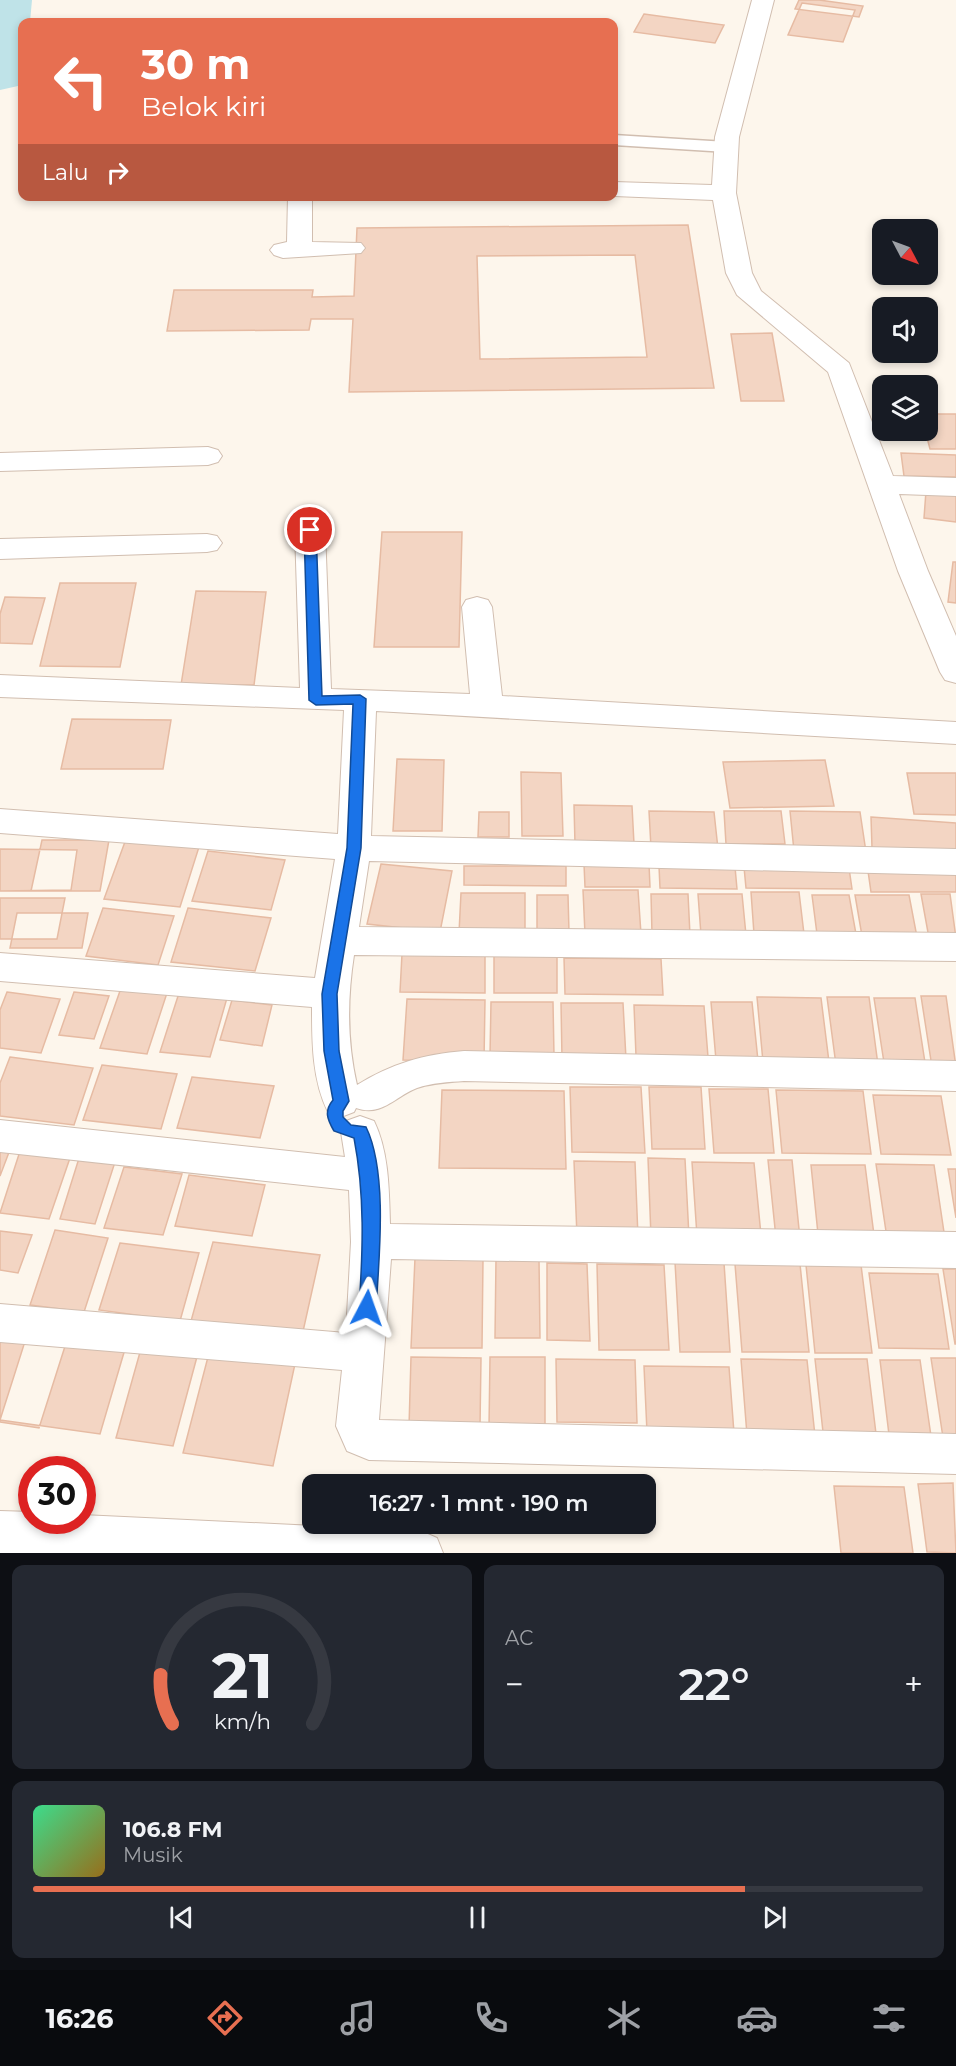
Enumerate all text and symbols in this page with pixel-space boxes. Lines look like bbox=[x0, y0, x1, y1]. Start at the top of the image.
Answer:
text: 30 m bbox=[141, 38, 250, 90]
icon: left bbox=[42, 42, 120, 120]
text: Belok kiri bbox=[141, 90, 266, 123]
icon: right bbox=[101, 156, 134, 189]
text: Lalu bbox=[42, 159, 89, 186]
north arrow bbox=[872, 219, 938, 285]
map controls bbox=[872, 219, 938, 441]
button: sound bbox=[872, 297, 938, 363]
button: layers bbox=[872, 375, 938, 441]
pin bbox=[284, 504, 335, 555]
icon: arrive bbox=[293, 513, 326, 546]
position arrow bbox=[335, 1276, 399, 1340]
speed limit sign: 30 bbox=[18, 1456, 96, 1534]
text: 16:27 · 1 mnt · 190 m bbox=[370, 1490, 588, 1517]
text: AC bbox=[505, 1626, 533, 1650]
text: 21 bbox=[211, 1638, 273, 1714]
text: 22° bbox=[678, 1656, 750, 1711]
text: − bbox=[505, 1664, 524, 1704]
text: + bbox=[904, 1664, 923, 1704]
text: km/h bbox=[213, 1708, 271, 1734]
text: 106.8 FM bbox=[123, 1816, 223, 1843]
text: Musik bbox=[123, 1843, 183, 1867]
icon: previous bbox=[165, 1901, 198, 1934]
icon: pause bbox=[461, 1901, 494, 1934]
icon: next bbox=[758, 1901, 791, 1934]
icon: directions bbox=[204, 1997, 246, 2039]
icon: music bbox=[337, 1997, 379, 2039]
icon: phone bbox=[470, 1997, 512, 2039]
icon: climate bbox=[603, 1997, 645, 2039]
icon: car bbox=[736, 1997, 778, 2039]
icon: filters bbox=[868, 1997, 910, 2039]
text: 16:26 bbox=[45, 2002, 113, 2035]

